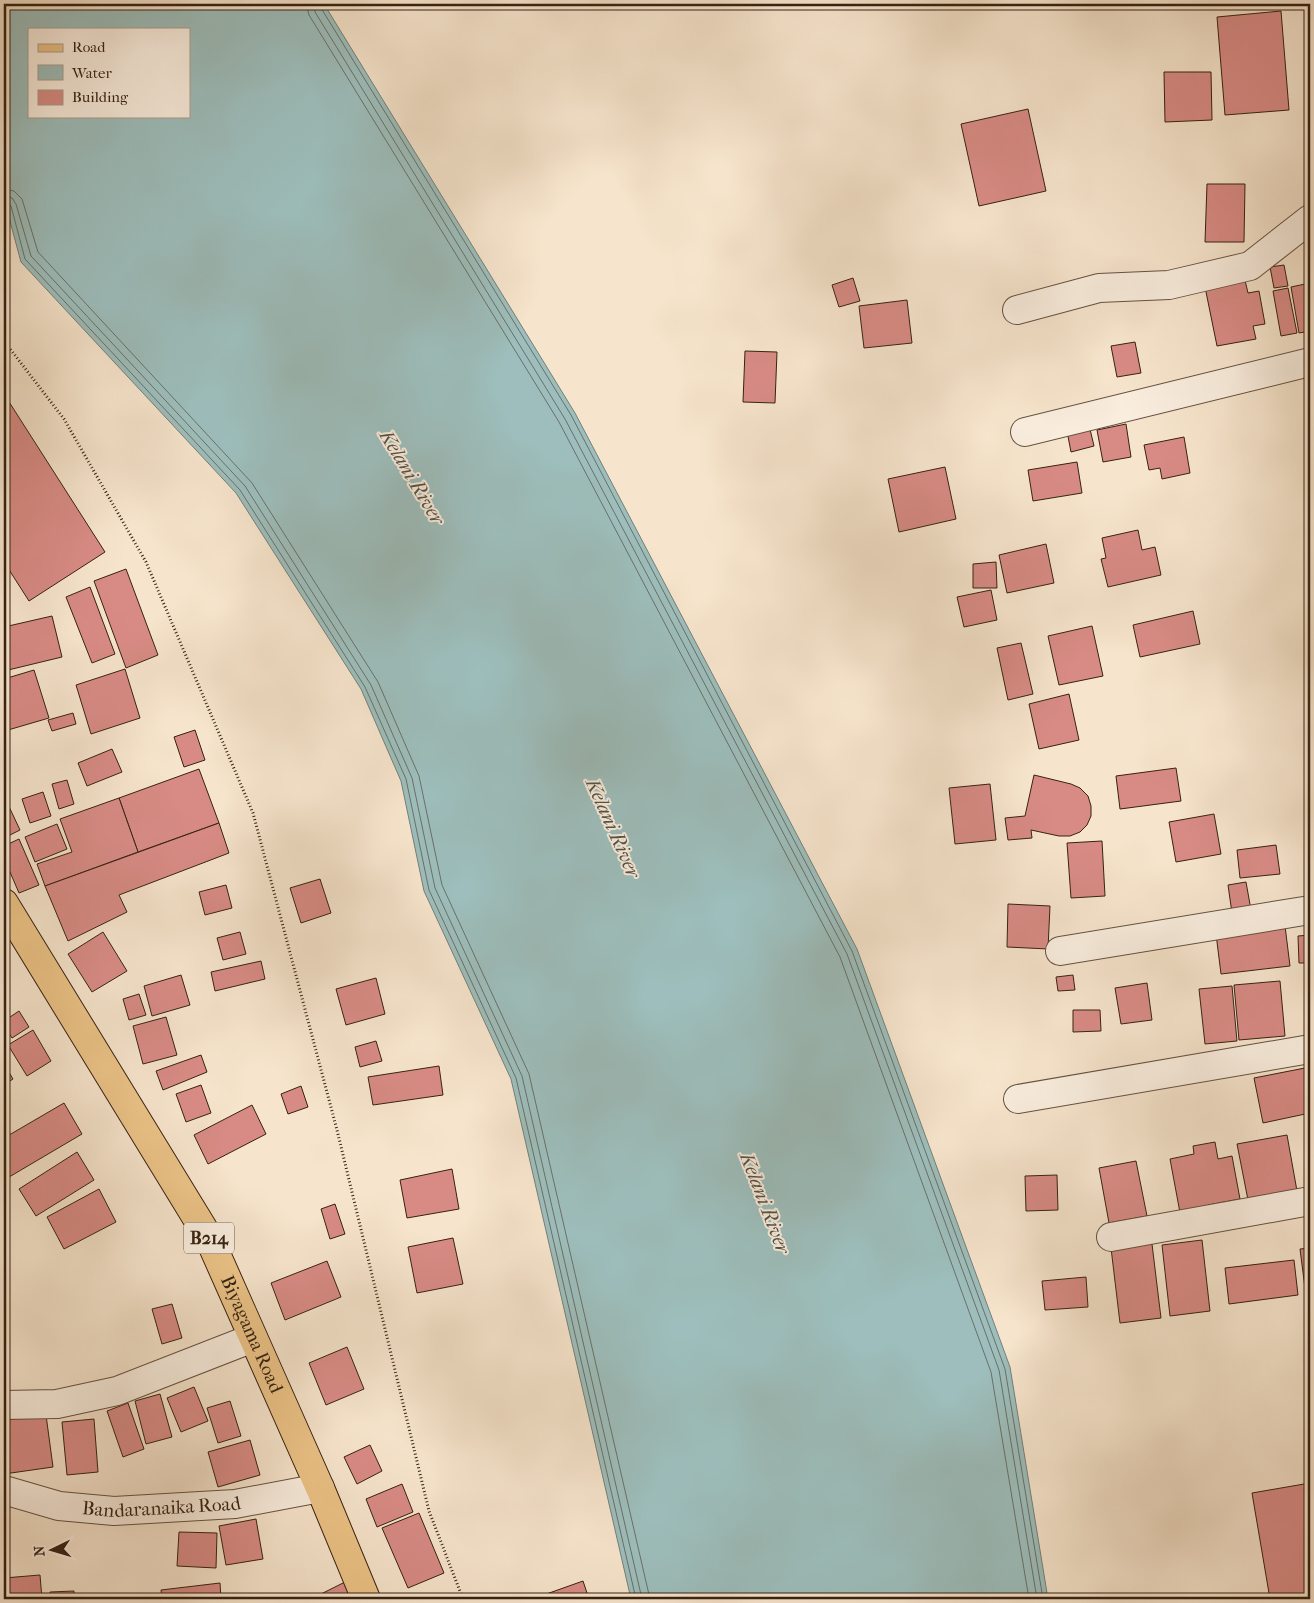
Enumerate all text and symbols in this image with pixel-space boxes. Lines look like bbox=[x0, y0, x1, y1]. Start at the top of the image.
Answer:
legend bbox=[28, 28, 190, 118]
text: Road bbox=[72, 38, 106, 56]
text: Water bbox=[71, 64, 112, 82]
text: Building bbox=[72, 88, 129, 106]
water label: Kelani River bbox=[374, 424, 450, 530]
water label: Kelani River bbox=[580, 773, 646, 883]
water label: Kelani River bbox=[734, 1147, 796, 1259]
road number: B214 bbox=[184, 1222, 234, 1254]
street label: Biyagama Road bbox=[216, 1272, 288, 1397]
street label: Bandaranaika Road bbox=[81, 1492, 243, 1522]
north arrow bbox=[28, 1526, 78, 1576]
text: N bbox=[31, 1545, 48, 1557]

